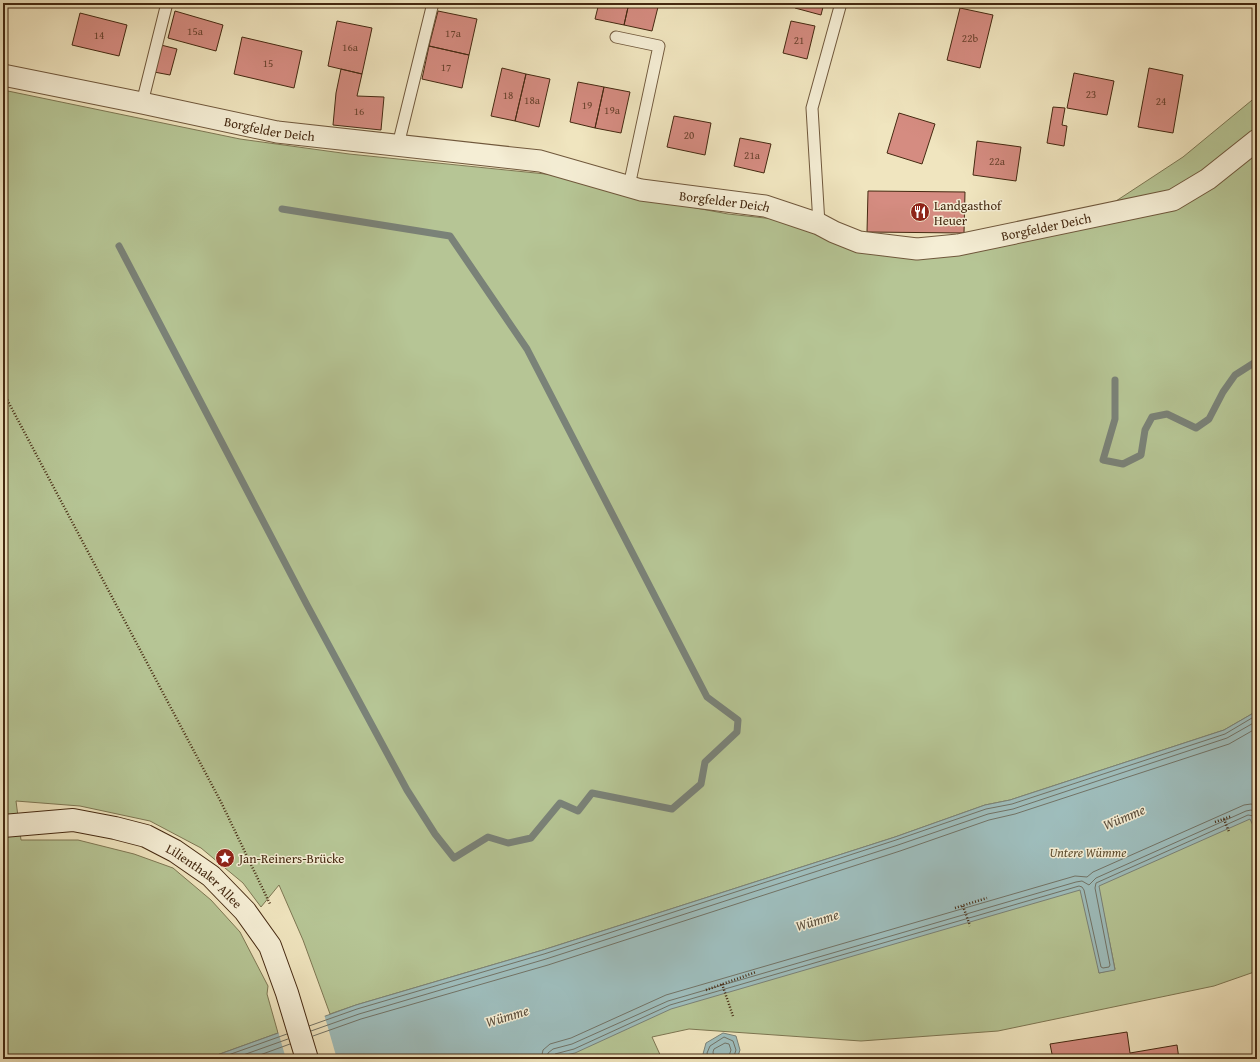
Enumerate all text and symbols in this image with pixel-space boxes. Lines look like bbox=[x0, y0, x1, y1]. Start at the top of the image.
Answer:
house number: 15a bbox=[187, 23, 204, 39]
house number: 17a bbox=[445, 25, 462, 41]
house number: 14 bbox=[94, 27, 104, 43]
house number: 22b bbox=[962, 30, 978, 46]
house number: 21 bbox=[794, 32, 804, 48]
house number: 16a bbox=[342, 39, 359, 55]
house number: 15 bbox=[263, 55, 273, 71]
house number: 17 bbox=[441, 59, 451, 75]
house number: 23 bbox=[1086, 86, 1096, 102]
house number: 18 bbox=[503, 87, 513, 103]
house number: 18a bbox=[524, 92, 541, 108]
house number: 24 bbox=[1156, 93, 1166, 109]
house number: 19 bbox=[582, 97, 592, 113]
house number: 19a bbox=[604, 102, 621, 118]
house number: 16 bbox=[354, 103, 364, 119]
street label: Borgfelder Deich bbox=[222, 112, 316, 146]
house number: 20 bbox=[684, 127, 694, 143]
house number: 21a bbox=[744, 147, 761, 163]
house number: 22a bbox=[989, 153, 1006, 169]
street label: Borgfelder Deich bbox=[678, 186, 773, 217]
place label: Landgasthof Heuer bbox=[934, 196, 1003, 230]
restaurant icon: Landgasthof Heuer bbox=[909, 201, 931, 223]
street label: Borgfelder Deich bbox=[999, 208, 1094, 246]
water label: Wümme bbox=[1100, 799, 1149, 835]
street label: Lilienthaler Allee bbox=[163, 839, 246, 913]
park label: Untere Wümme bbox=[1049, 843, 1127, 862]
place icon: Jan-Reiners-Brücke bbox=[214, 847, 236, 869]
place label: Jan-Reiners-Brücke bbox=[237, 849, 344, 868]
water label: Wümme bbox=[793, 904, 841, 936]
water label: Wümme bbox=[483, 1000, 531, 1032]

